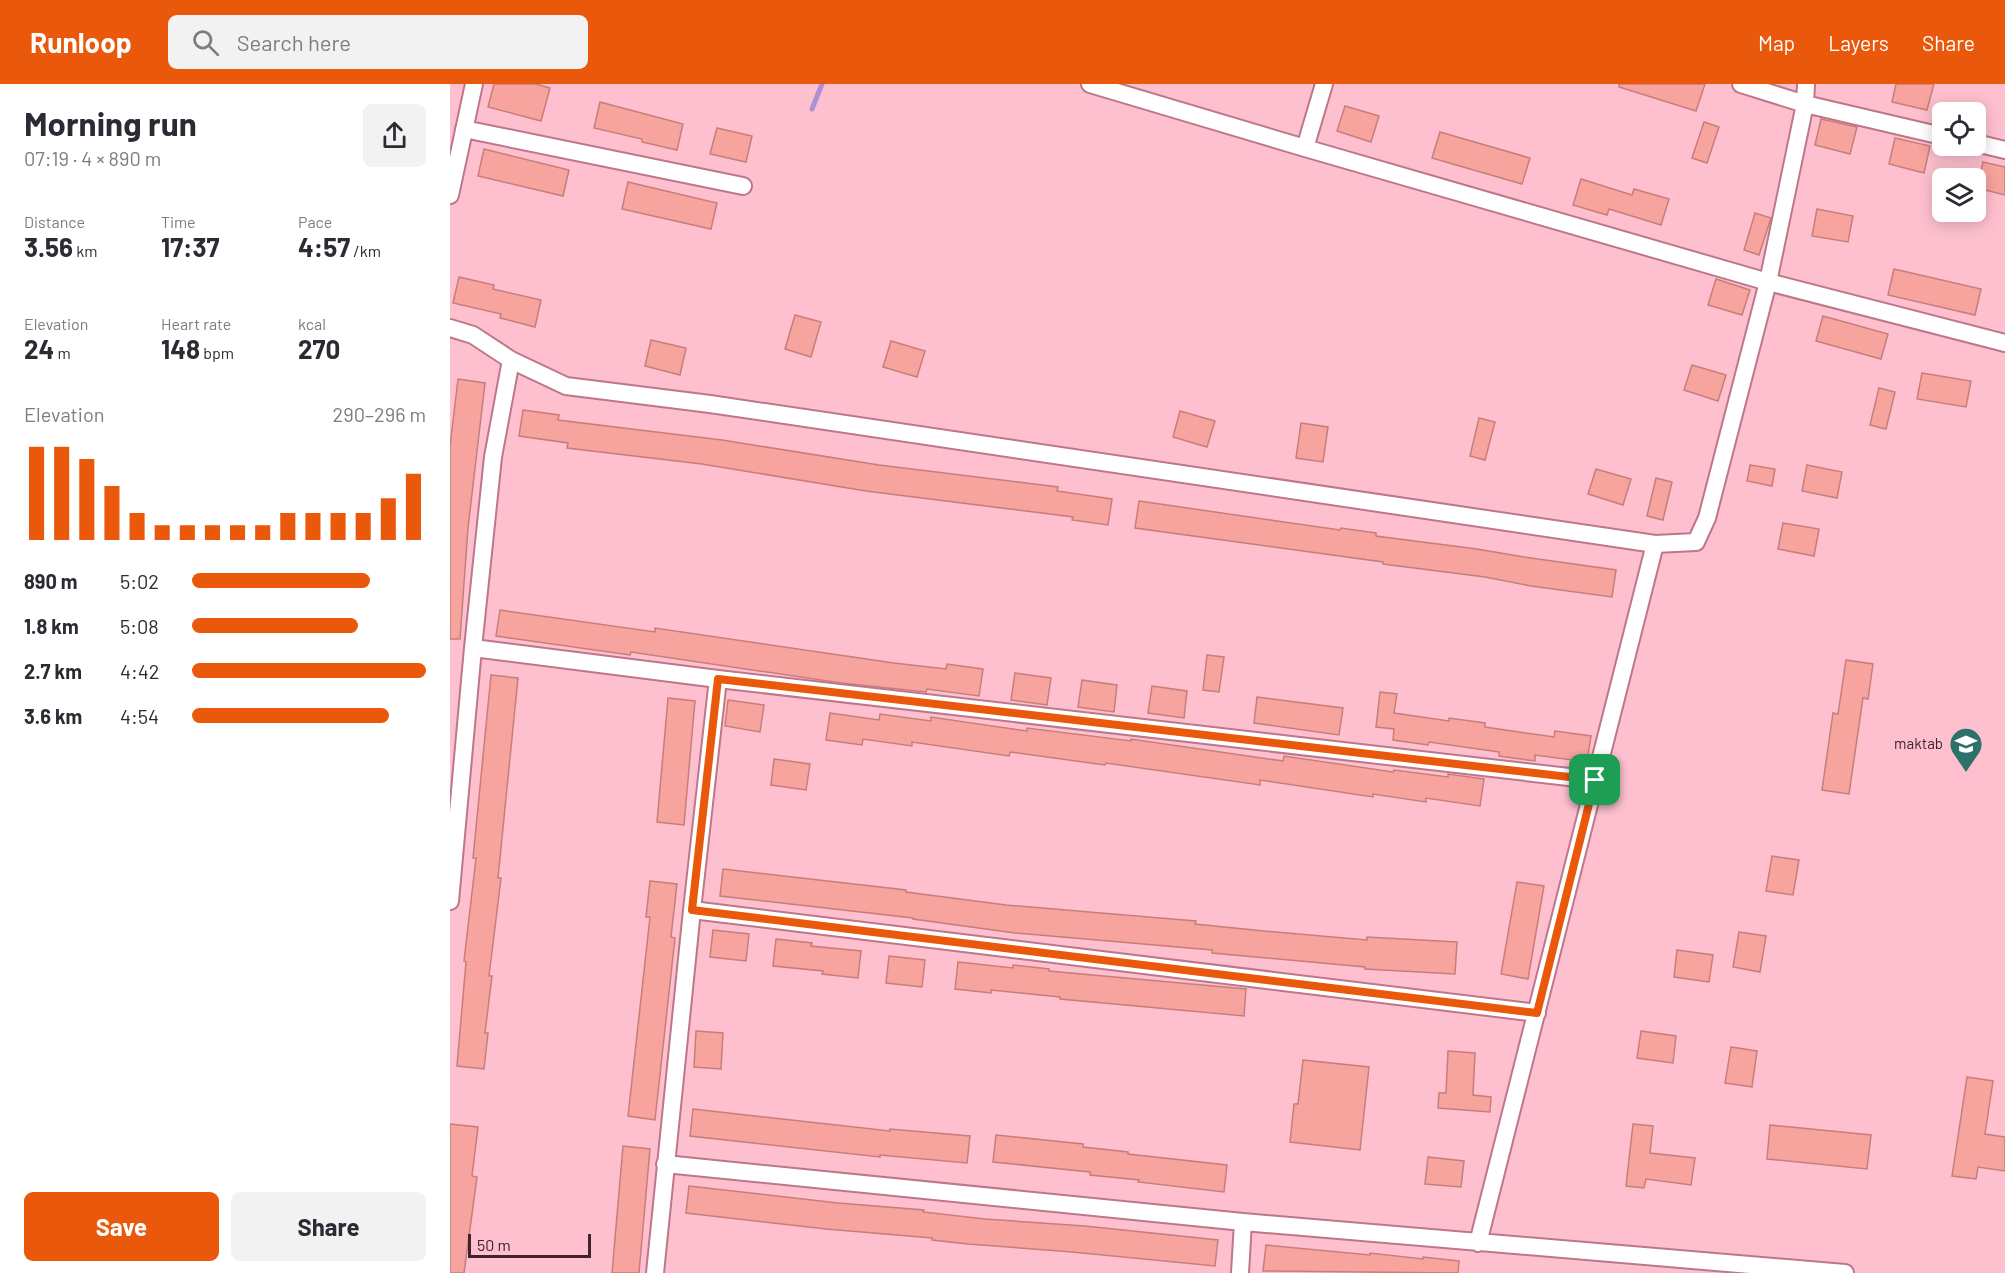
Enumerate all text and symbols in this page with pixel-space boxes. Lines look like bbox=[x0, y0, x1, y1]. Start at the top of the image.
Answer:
search box bbox=[168, 15, 588, 69]
text: Runloop bbox=[30, 25, 132, 59]
icon: search bbox=[189, 26, 222, 59]
text: Search here bbox=[237, 29, 351, 55]
text: Map bbox=[1758, 30, 1795, 55]
text: Layers bbox=[1828, 30, 1889, 55]
text: Share bbox=[1922, 30, 1975, 55]
map controls bbox=[1932, 102, 1986, 222]
button: locate bbox=[1932, 102, 1986, 156]
text: Morning run bbox=[24, 103, 197, 143]
button: share bbox=[363, 104, 426, 167]
text: 07:19 · 4 × 890 m bbox=[24, 146, 161, 170]
button: layers bbox=[1932, 168, 1986, 222]
text: Distance bbox=[24, 212, 85, 231]
text: Time bbox=[161, 212, 196, 231]
text: Pace bbox=[298, 212, 332, 231]
text: 3.56 bbox=[24, 231, 73, 262]
text: 17:37 bbox=[161, 231, 220, 262]
text: 4:57 bbox=[298, 231, 350, 262]
text: km bbox=[73, 241, 98, 260]
text: /km bbox=[350, 241, 381, 260]
text: Elevation bbox=[24, 314, 88, 333]
text: Heart rate bbox=[161, 314, 231, 333]
text: kcal bbox=[298, 314, 326, 333]
text: 24 bbox=[24, 333, 54, 364]
text: 148 bbox=[161, 333, 200, 364]
text: 270 bbox=[298, 333, 340, 364]
text: m bbox=[54, 343, 71, 362]
text: bpm bbox=[200, 343, 234, 362]
text: Elevation bbox=[24, 402, 105, 426]
text: 290–296 m bbox=[333, 402, 426, 426]
text: 890 m bbox=[24, 569, 78, 593]
text: 5:02 bbox=[120, 569, 159, 593]
text: 1.8 km bbox=[24, 614, 79, 638]
text: 5:08 bbox=[120, 614, 159, 638]
text: 2.7 km bbox=[24, 659, 82, 683]
text: 4:42 bbox=[120, 659, 160, 683]
text: 3.6 km bbox=[24, 704, 82, 728]
text: 4:54 bbox=[120, 704, 159, 728]
school or university icon: maktab bbox=[1948, 726, 1984, 773]
place label: maktab bbox=[1894, 734, 1943, 752]
pin bbox=[1569, 754, 1620, 805]
icon: arrive bbox=[1578, 763, 1611, 796]
button: Save bbox=[24, 1192, 219, 1261]
button: Share bbox=[231, 1192, 426, 1261]
scale bar bbox=[468, 1231, 591, 1258]
text: 50 m bbox=[477, 1235, 511, 1254]

